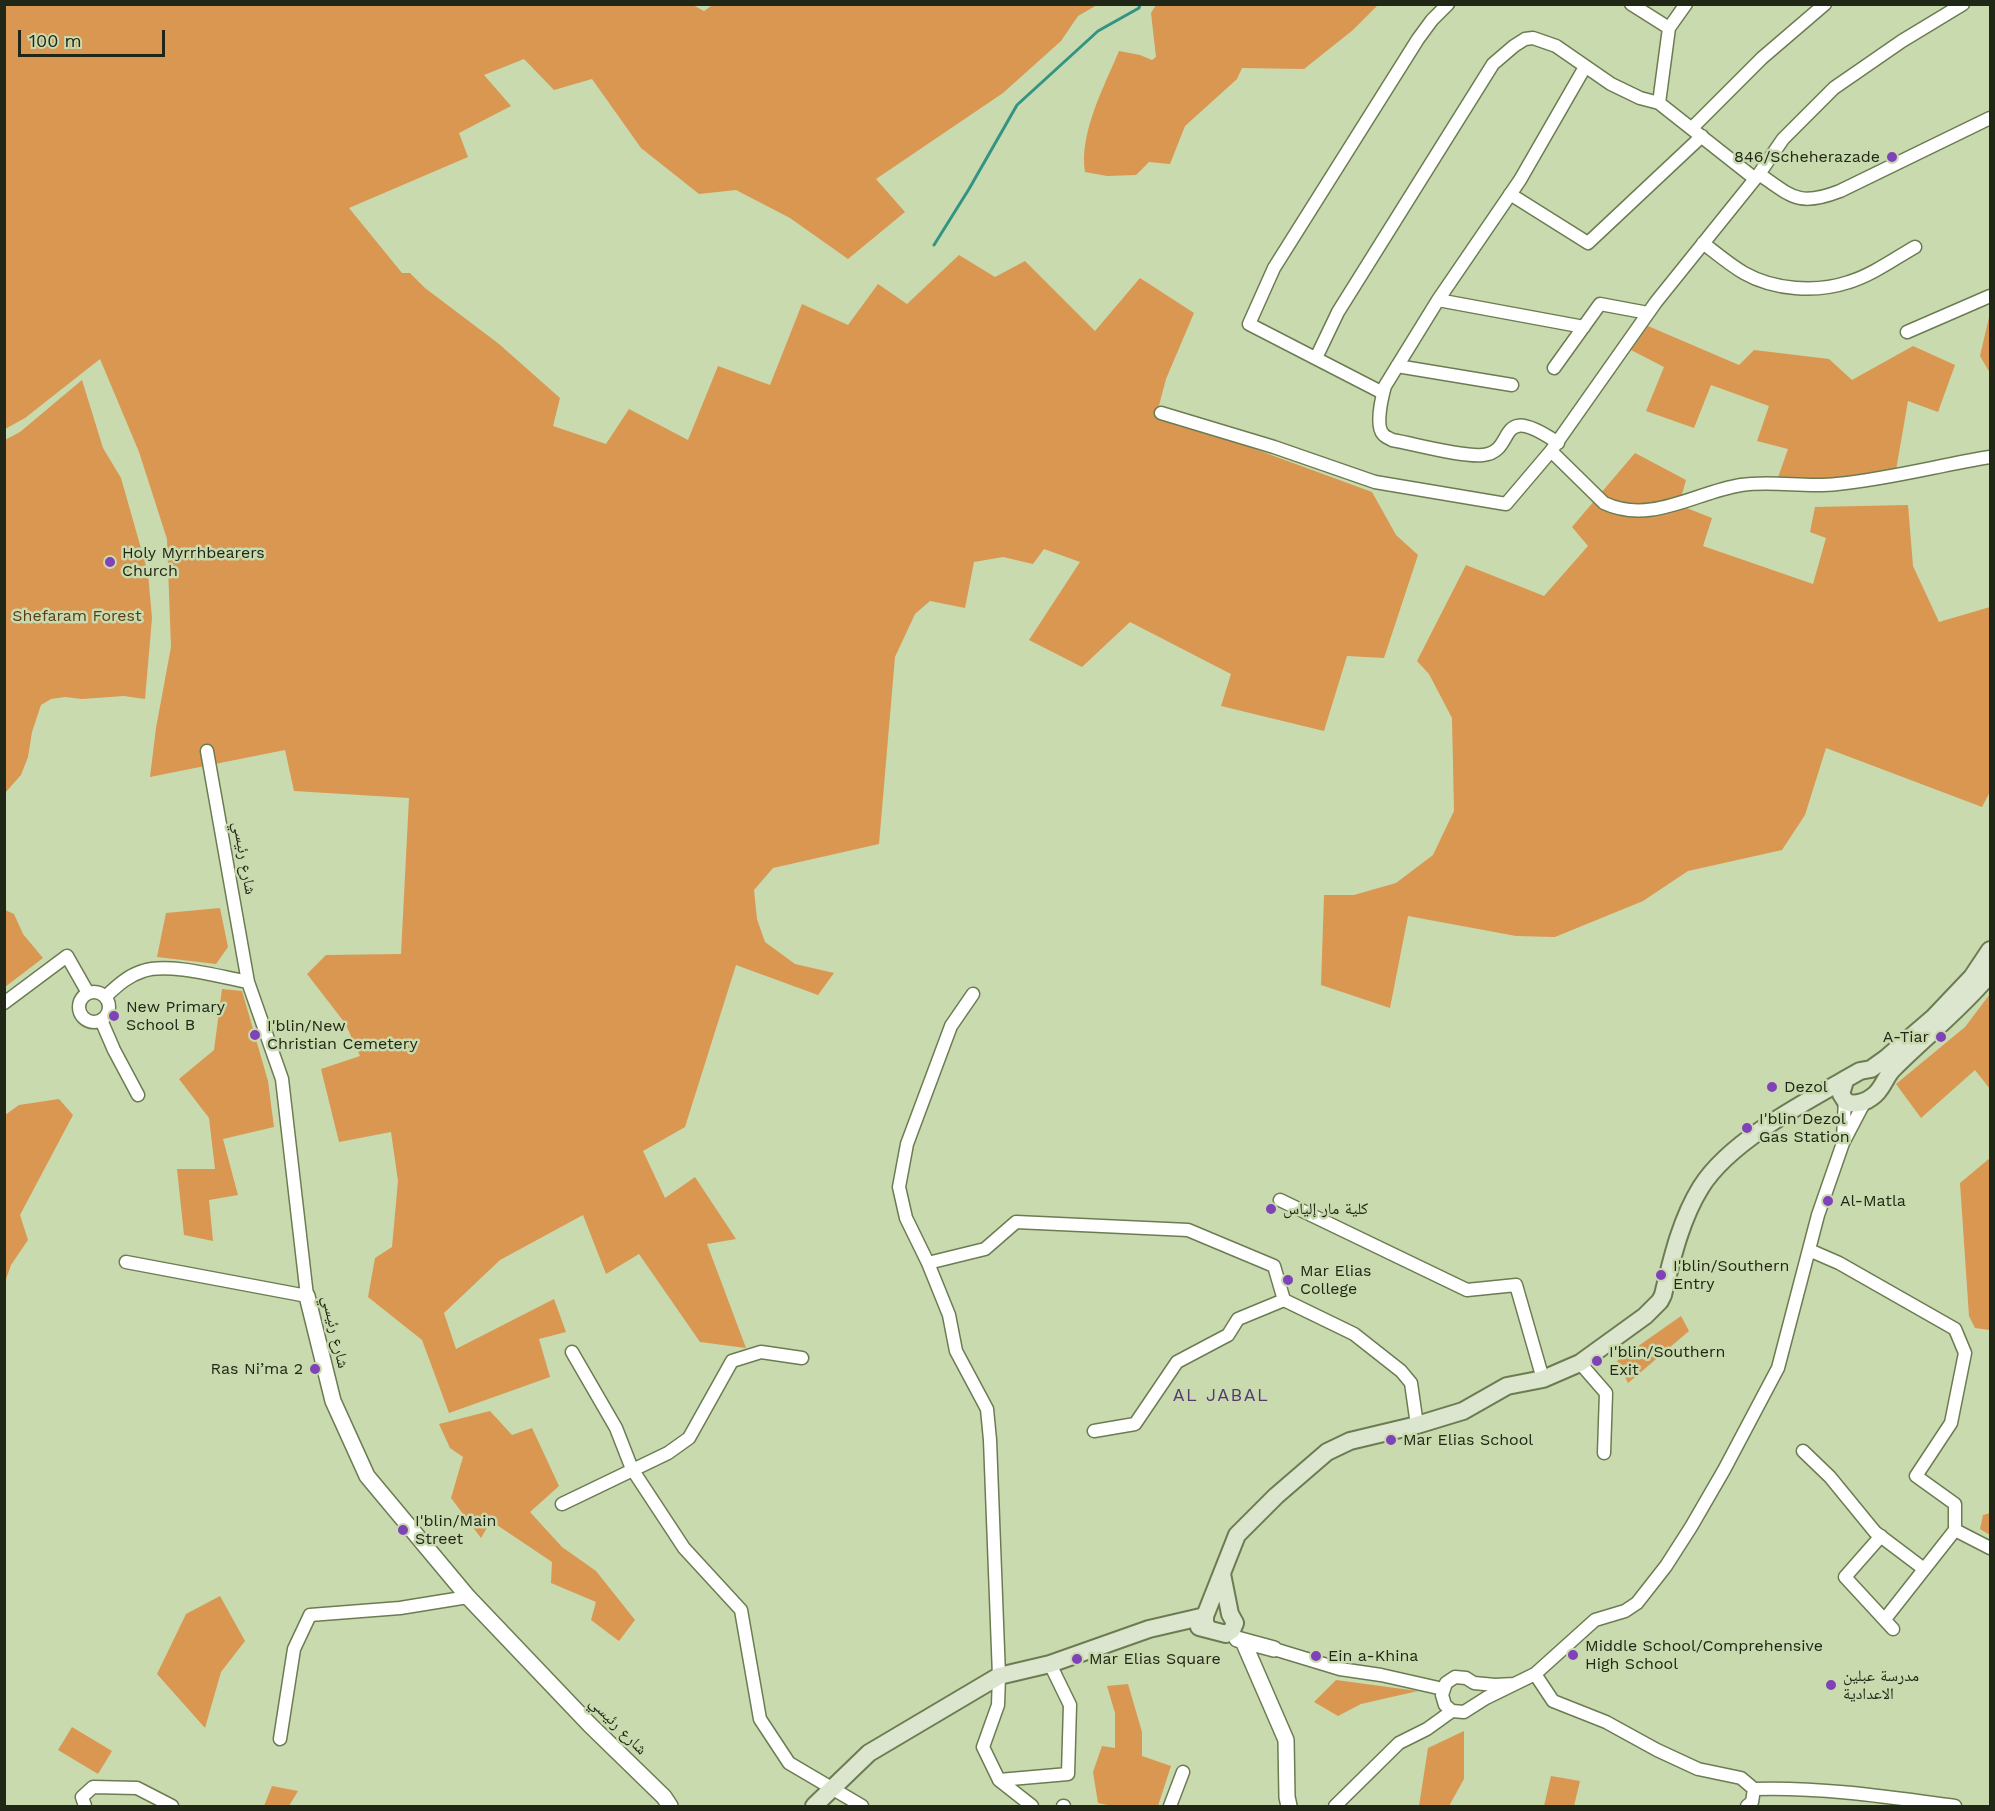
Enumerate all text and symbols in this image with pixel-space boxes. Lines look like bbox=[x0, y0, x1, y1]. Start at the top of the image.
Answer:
scale bar bbox=[21, 18, 168, 56]
text: 100 m bbox=[29, 30, 82, 51]
place label: 846/Scheherazade bbox=[1734, 147, 1880, 167]
marker: 846/Scheherazade bbox=[1885, 150, 1899, 164]
place label: Holy Myrrhbearers Church bbox=[122, 543, 265, 581]
marker: Holy Myrrhbearers Church bbox=[103, 555, 117, 569]
park label: Shefaram Forest bbox=[12, 606, 142, 626]
street label: شارع رئيسي bbox=[228, 820, 260, 896]
place label: New Primary School B bbox=[126, 997, 225, 1035]
marker: New Primary School B bbox=[107, 1009, 121, 1023]
place label: I'blin/New Christian Cemetery bbox=[267, 1016, 418, 1054]
place label: A-Tiar bbox=[1883, 1027, 1929, 1047]
marker: I'blin/New Christian Cemetery bbox=[248, 1028, 262, 1042]
marker: A-Tiar bbox=[1934, 1030, 1948, 1044]
place label: Dezol bbox=[1784, 1077, 1828, 1097]
marker: Dezol bbox=[1765, 1080, 1779, 1094]
place label: I'blin Dezol Gas Station bbox=[1759, 1109, 1850, 1147]
marker: I'blin Dezol Gas Station bbox=[1740, 1121, 1754, 1135]
place label: Al-Matla bbox=[1840, 1191, 1906, 1211]
marker: Al-Matla bbox=[1821, 1194, 1835, 1208]
place label: كلية مار إلياس bbox=[1283, 1199, 1368, 1219]
marker: كلية مار إلياس bbox=[1264, 1202, 1278, 1216]
place label: I'blin/Southern Entry bbox=[1673, 1256, 1789, 1294]
place label: Mar Elias College bbox=[1300, 1261, 1371, 1299]
marker: I'blin/Southern Entry bbox=[1654, 1268, 1668, 1282]
marker: Mar Elias College bbox=[1281, 1273, 1295, 1287]
street label: شارع رئيسي bbox=[317, 1294, 353, 1370]
place label: I'blin/Southern Exit bbox=[1609, 1342, 1725, 1380]
marker: I'blin/Southern Exit bbox=[1590, 1354, 1604, 1368]
place label: Ras Ni’ma 2 bbox=[210, 1359, 303, 1379]
marker: Ras Ni’ma 2 bbox=[308, 1362, 322, 1376]
district label: AL JABAL bbox=[1173, 1385, 1269, 1407]
place label: Mar Elias School bbox=[1403, 1430, 1533, 1450]
marker: Mar Elias School bbox=[1384, 1433, 1398, 1447]
place label: I'blin/Main Street bbox=[415, 1511, 496, 1549]
marker: I'blin/Main Street bbox=[396, 1523, 410, 1537]
place label: Middle School/Comprehensive High School bbox=[1585, 1636, 1823, 1674]
place label: Ein a-Khina bbox=[1328, 1646, 1418, 1666]
marker: Middle School/Comprehensive High School bbox=[1566, 1648, 1580, 1662]
place label: Mar Elias Square bbox=[1089, 1649, 1221, 1669]
marker: Ein a-Khina bbox=[1309, 1649, 1323, 1663]
marker: Mar Elias Square bbox=[1070, 1652, 1084, 1666]
place label: مدرسة عبلين الاعدادية bbox=[1843, 1666, 1919, 1704]
marker: مدرسة عبلين الاعدادية bbox=[1824, 1678, 1838, 1692]
street label: شارع رئيسي bbox=[585, 1693, 651, 1759]

